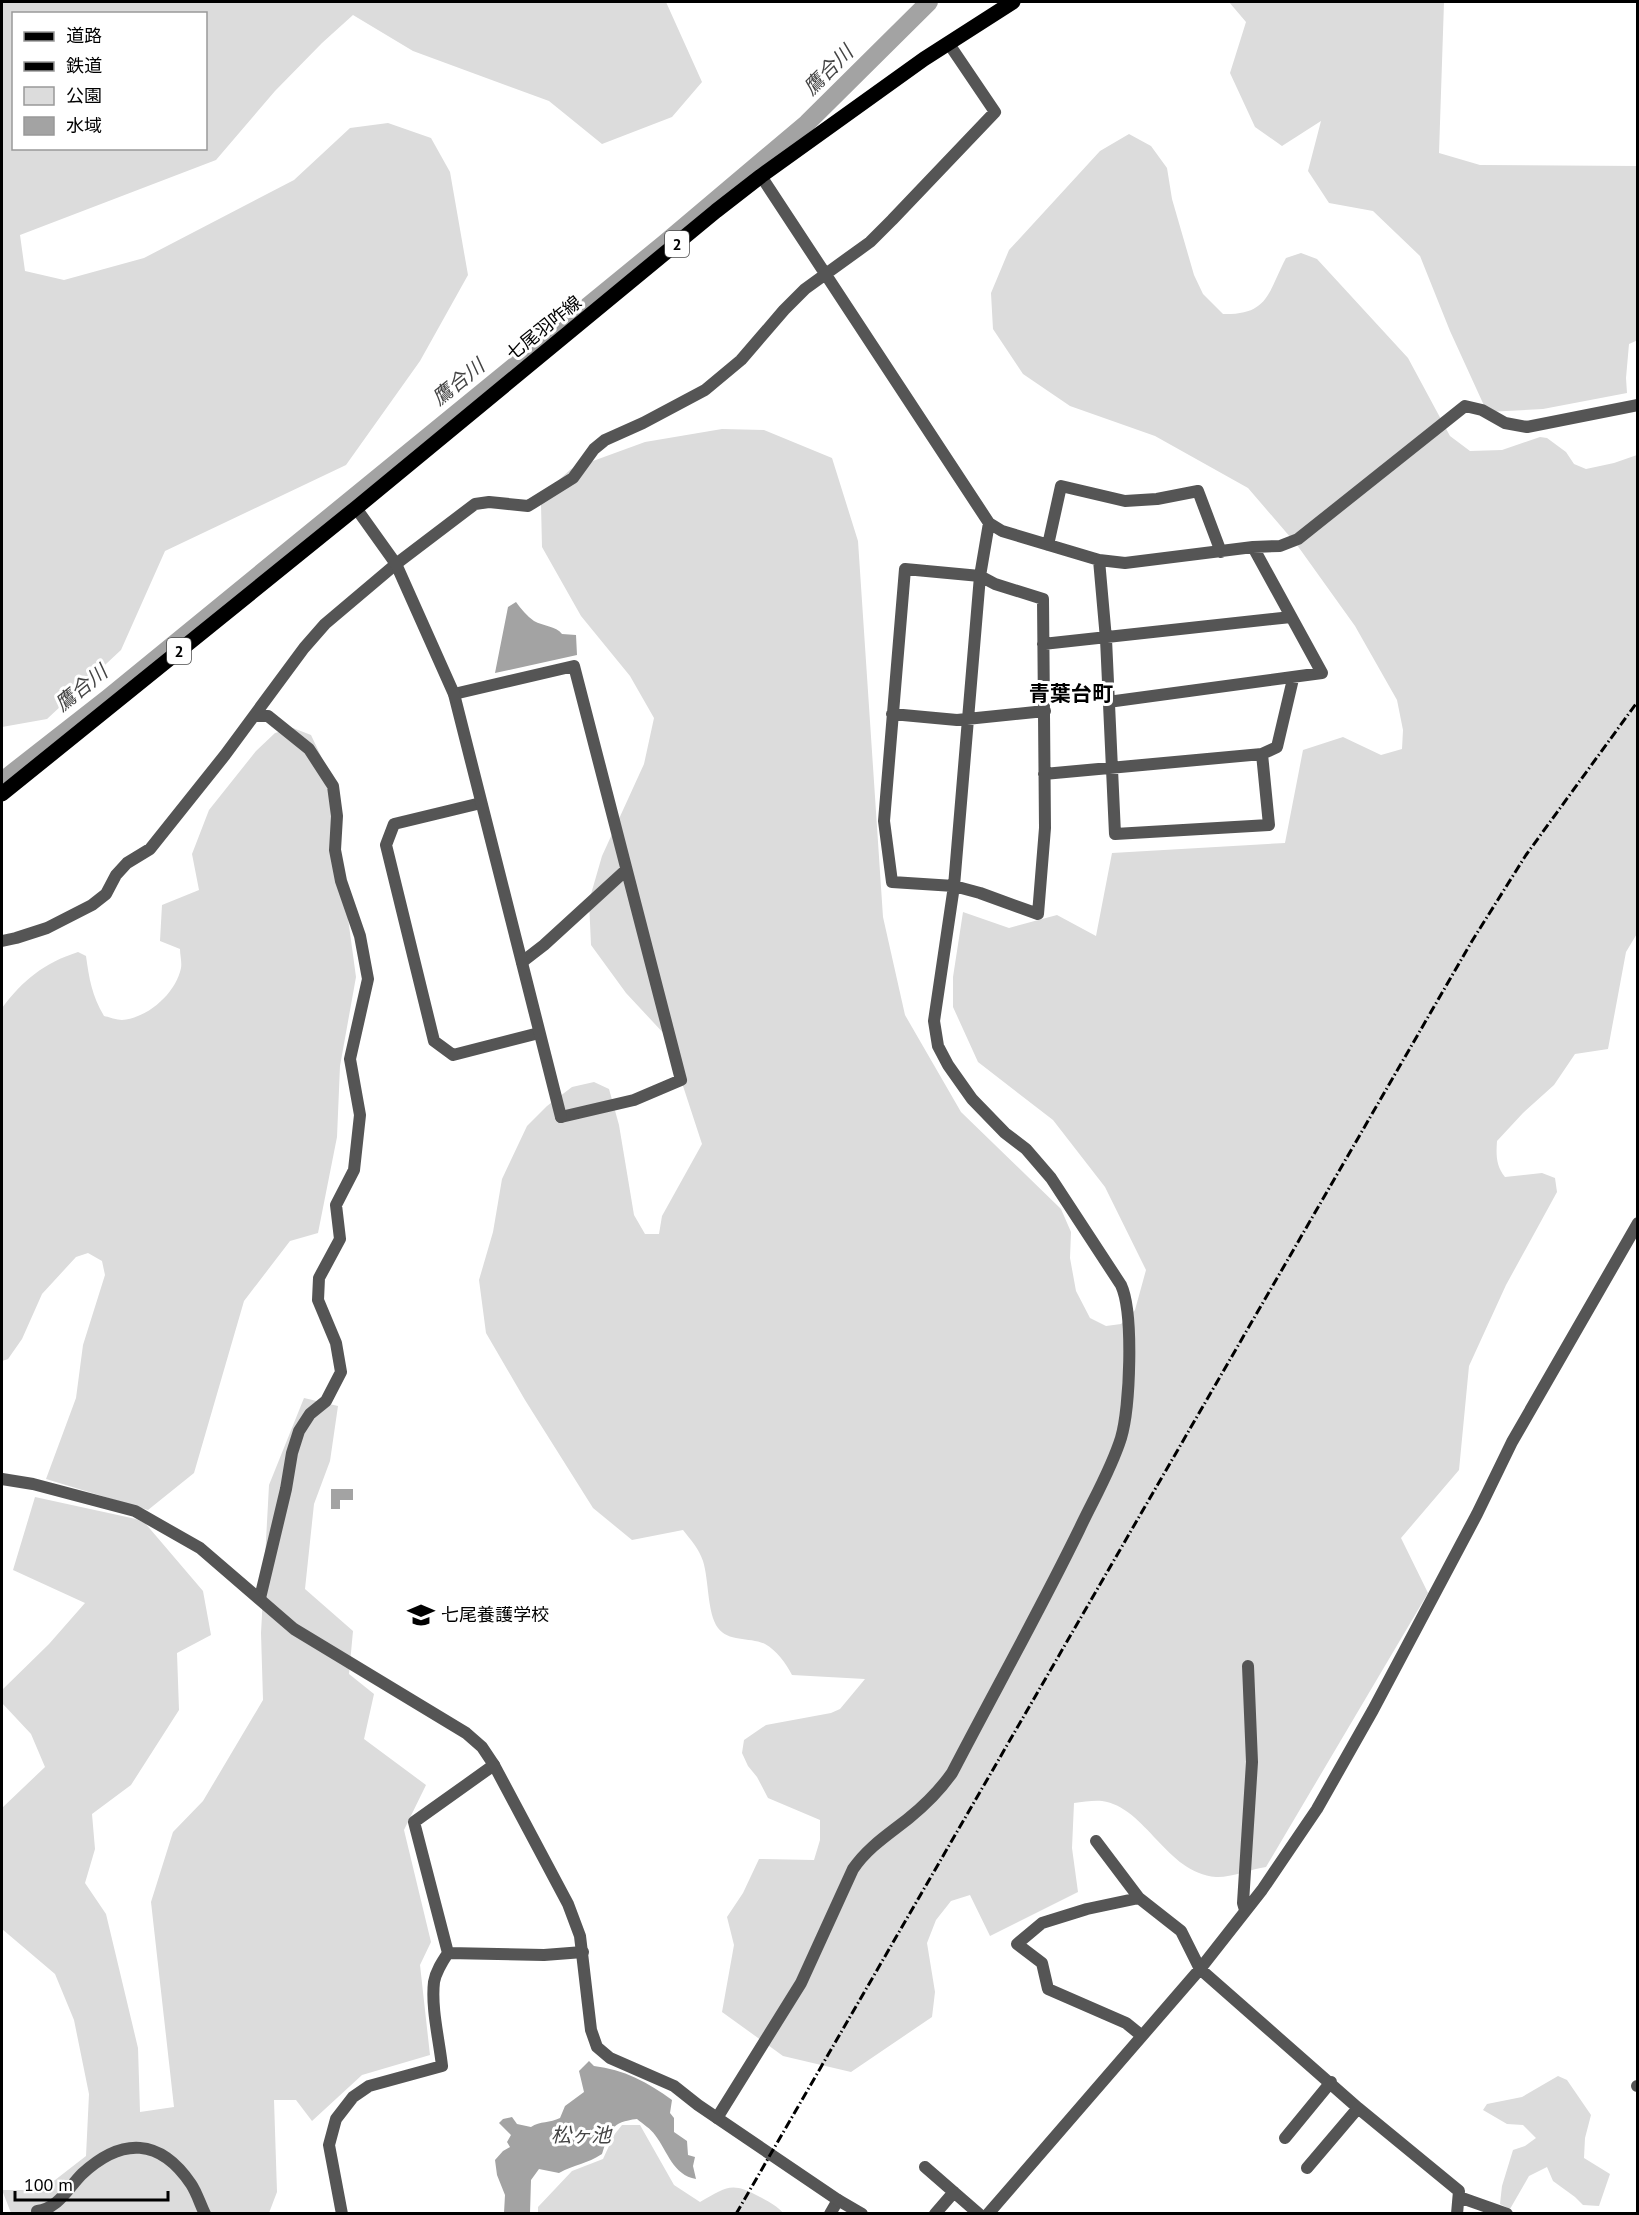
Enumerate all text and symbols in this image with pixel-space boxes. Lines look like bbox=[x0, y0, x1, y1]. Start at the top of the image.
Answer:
legend bbox=[12, 12, 207, 150]
text: 道路 bbox=[66, 24, 102, 47]
water label: 鷹合川 bbox=[798, 38, 860, 100]
text: 鉄道 bbox=[66, 54, 102, 77]
text: 公園 bbox=[66, 84, 102, 107]
text: 水域 bbox=[66, 114, 102, 137]
road number: 2 bbox=[665, 231, 689, 257]
street label: 七尾羽咋線 bbox=[501, 290, 586, 365]
water label: 鷹合川 bbox=[427, 352, 491, 411]
road number: 2 bbox=[167, 638, 191, 664]
water label: 鷹合川 bbox=[50, 658, 114, 717]
district label: 青葉台町 bbox=[1029, 680, 1113, 707]
school or university icon: 七尾養護学校 bbox=[406, 1600, 436, 1630]
place label: 七尾養護学校 bbox=[441, 1603, 549, 1626]
water label: 松ヶ池 bbox=[551, 2122, 613, 2148]
scale bar bbox=[15, 2164, 168, 2202]
text: 100 m bbox=[24, 2173, 73, 2196]

